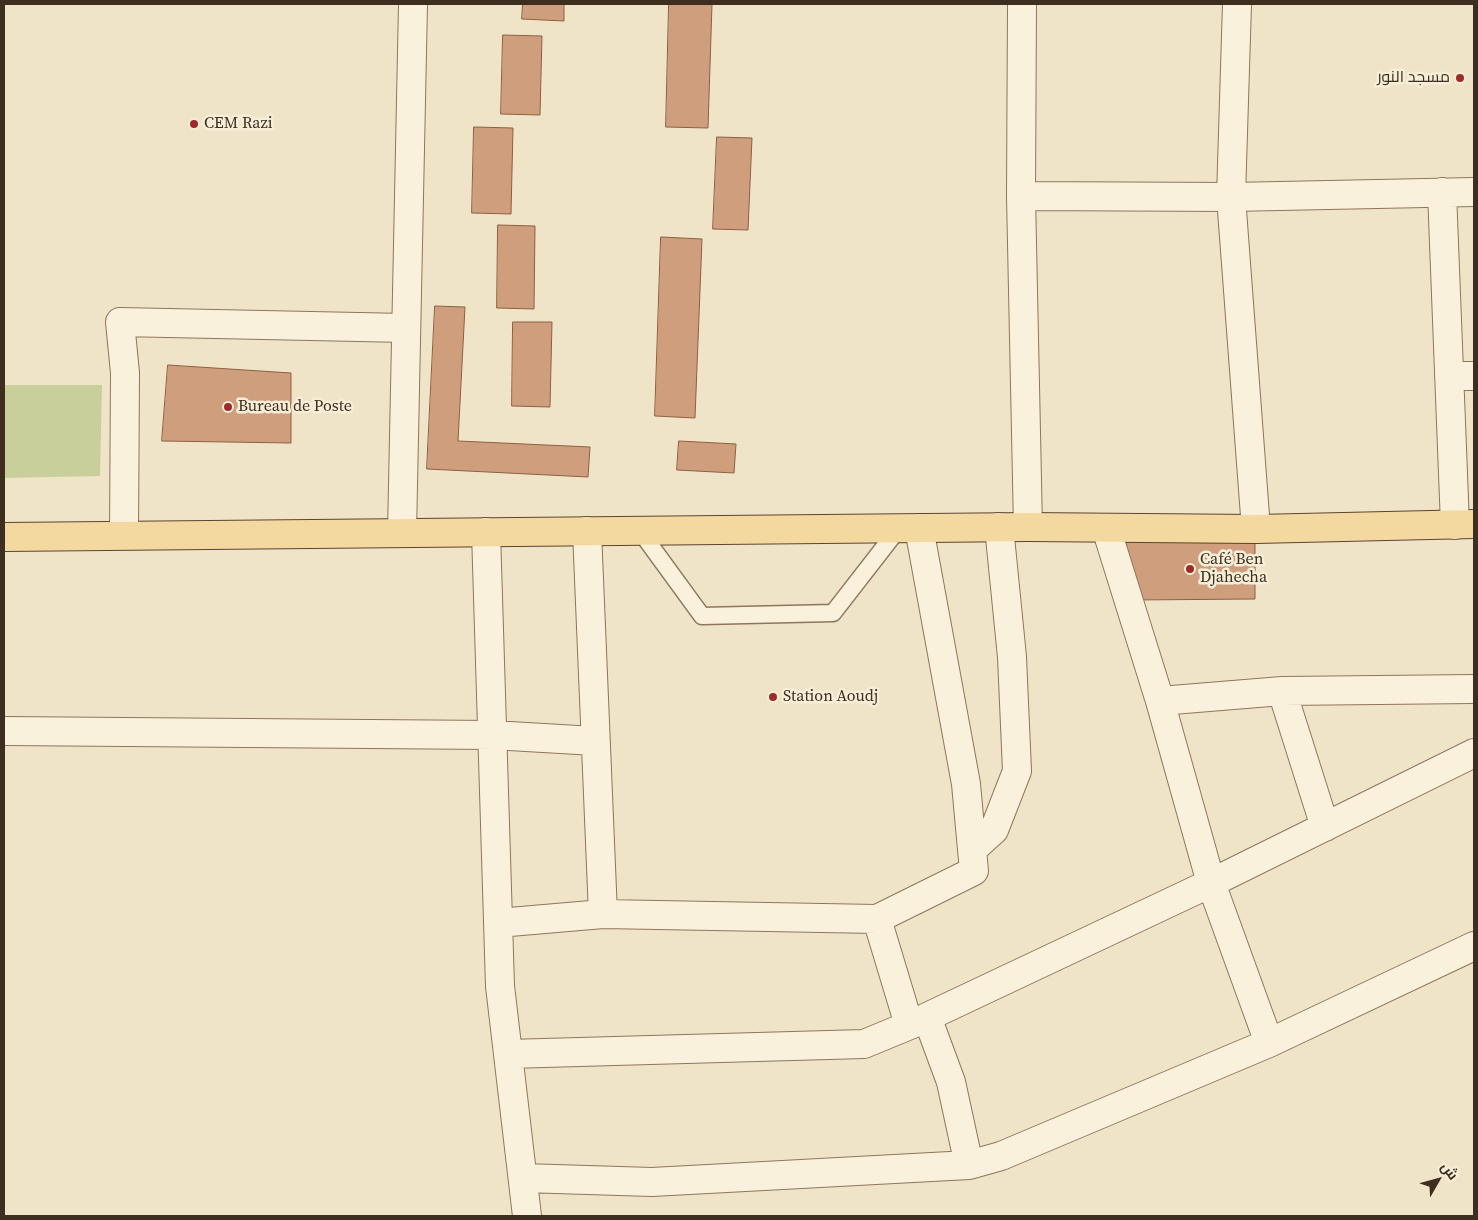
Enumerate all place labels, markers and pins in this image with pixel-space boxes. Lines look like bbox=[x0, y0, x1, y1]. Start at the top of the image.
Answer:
place label: مسجد النور bbox=[1377, 68, 1450, 88]
marker: مسجد النور bbox=[1454, 72, 1466, 84]
place label: CEM Razi bbox=[204, 114, 273, 134]
marker: CEM Razi bbox=[188, 118, 200, 130]
place label: Bureau de Poste bbox=[238, 397, 352, 417]
marker: Bureau de Poste bbox=[222, 401, 234, 413]
place label: Café Ben Djahecha bbox=[1200, 550, 1267, 588]
marker: Café Ben Djahecha bbox=[1184, 563, 1196, 575]
place label: Station Aoudj bbox=[783, 687, 878, 707]
marker: Station Aoudj bbox=[767, 691, 779, 703]

